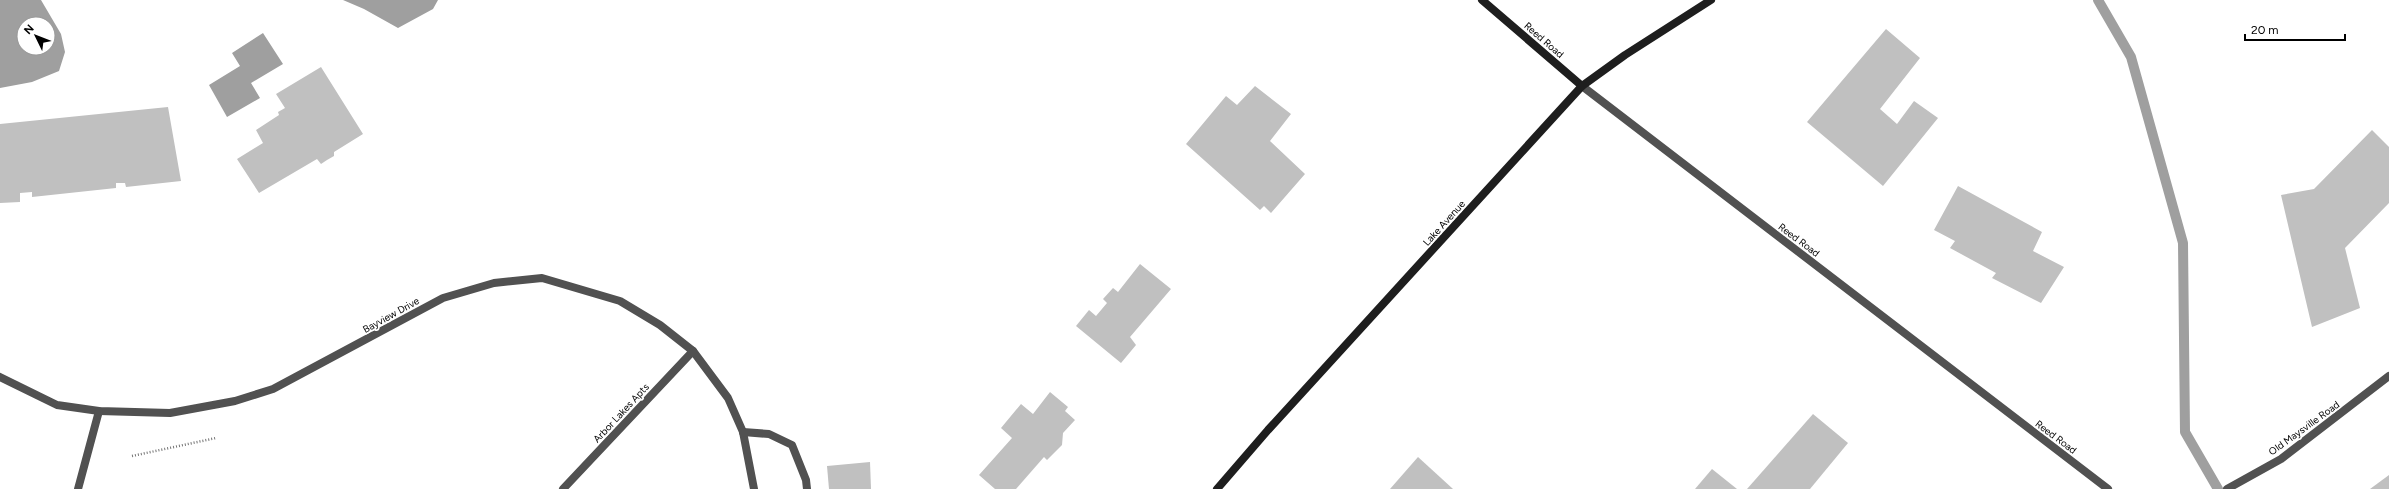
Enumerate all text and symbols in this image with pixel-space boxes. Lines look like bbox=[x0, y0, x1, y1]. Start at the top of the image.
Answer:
north arrow bbox=[16, 16, 56, 56]
scale bar bbox=[2245, 16, 2345, 42]
street label: Reed Road bbox=[1521, 19, 1567, 61]
text: N bbox=[21, 22, 37, 37]
text: 20 m bbox=[2251, 23, 2279, 37]
street label: Lake Avenue bbox=[1420, 197, 1468, 248]
street label: Reed Road bbox=[1776, 220, 1822, 260]
street label: Bayview Drive bbox=[360, 294, 422, 336]
street label: Arbor Lakes Apts bbox=[590, 380, 652, 445]
street label: Old Maysville Road bbox=[2266, 398, 2342, 458]
street label: Reed Road bbox=[2033, 417, 2079, 457]

